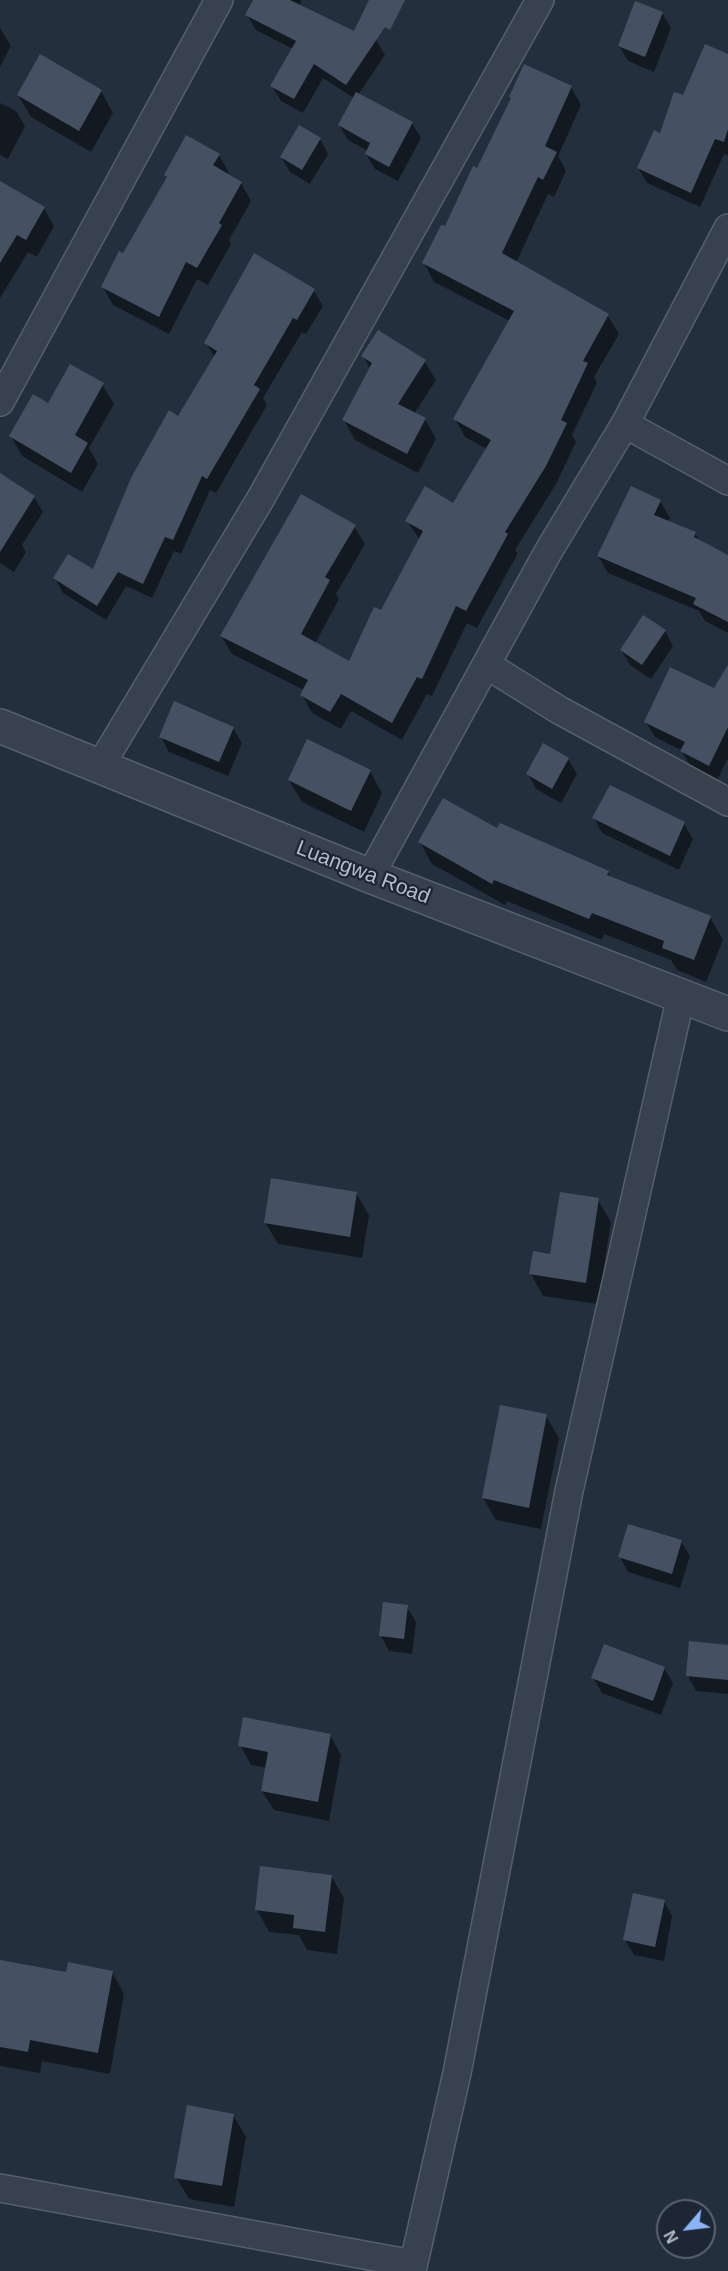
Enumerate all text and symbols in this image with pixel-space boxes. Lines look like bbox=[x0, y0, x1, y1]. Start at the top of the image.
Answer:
street label: Luangwa Road bbox=[293, 836, 433, 910]
north arrow bbox=[656, 2199, 716, 2259]
text: N bbox=[661, 2228, 682, 2246]

